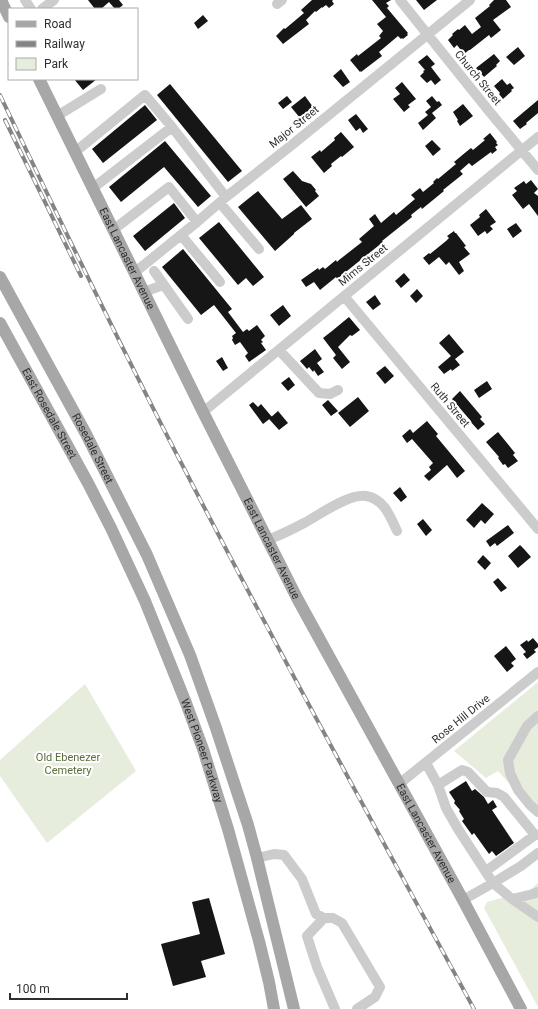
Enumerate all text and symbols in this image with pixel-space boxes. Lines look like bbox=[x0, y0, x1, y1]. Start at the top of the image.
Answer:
legend bbox=[8, 8, 138, 80]
text: Road bbox=[44, 17, 72, 31]
text: Railway bbox=[44, 37, 85, 51]
street label: Church Street bbox=[452, 48, 504, 108]
text: Park bbox=[44, 57, 69, 71]
street label: Major Street bbox=[267, 103, 322, 151]
street label: East Lancaster Avenue bbox=[97, 205, 158, 312]
street label: Mims Street bbox=[336, 241, 390, 289]
street label: East Rosedale Street bbox=[20, 366, 80, 461]
street label: Ruth Street bbox=[428, 380, 473, 430]
street label: Rosedale Street bbox=[69, 411, 117, 486]
street label: East Lancaster Avenue bbox=[241, 496, 303, 601]
street label: Rose Hill Drive bbox=[429, 692, 493, 746]
street label: West Pioneer Parkway bbox=[178, 697, 226, 805]
park label: Old Ebenezer Cemetery bbox=[36, 751, 100, 777]
street label: East Lancaster Avenue bbox=[394, 781, 459, 885]
scale bar bbox=[10, 975, 127, 1001]
text: 100 m bbox=[16, 982, 50, 996]

